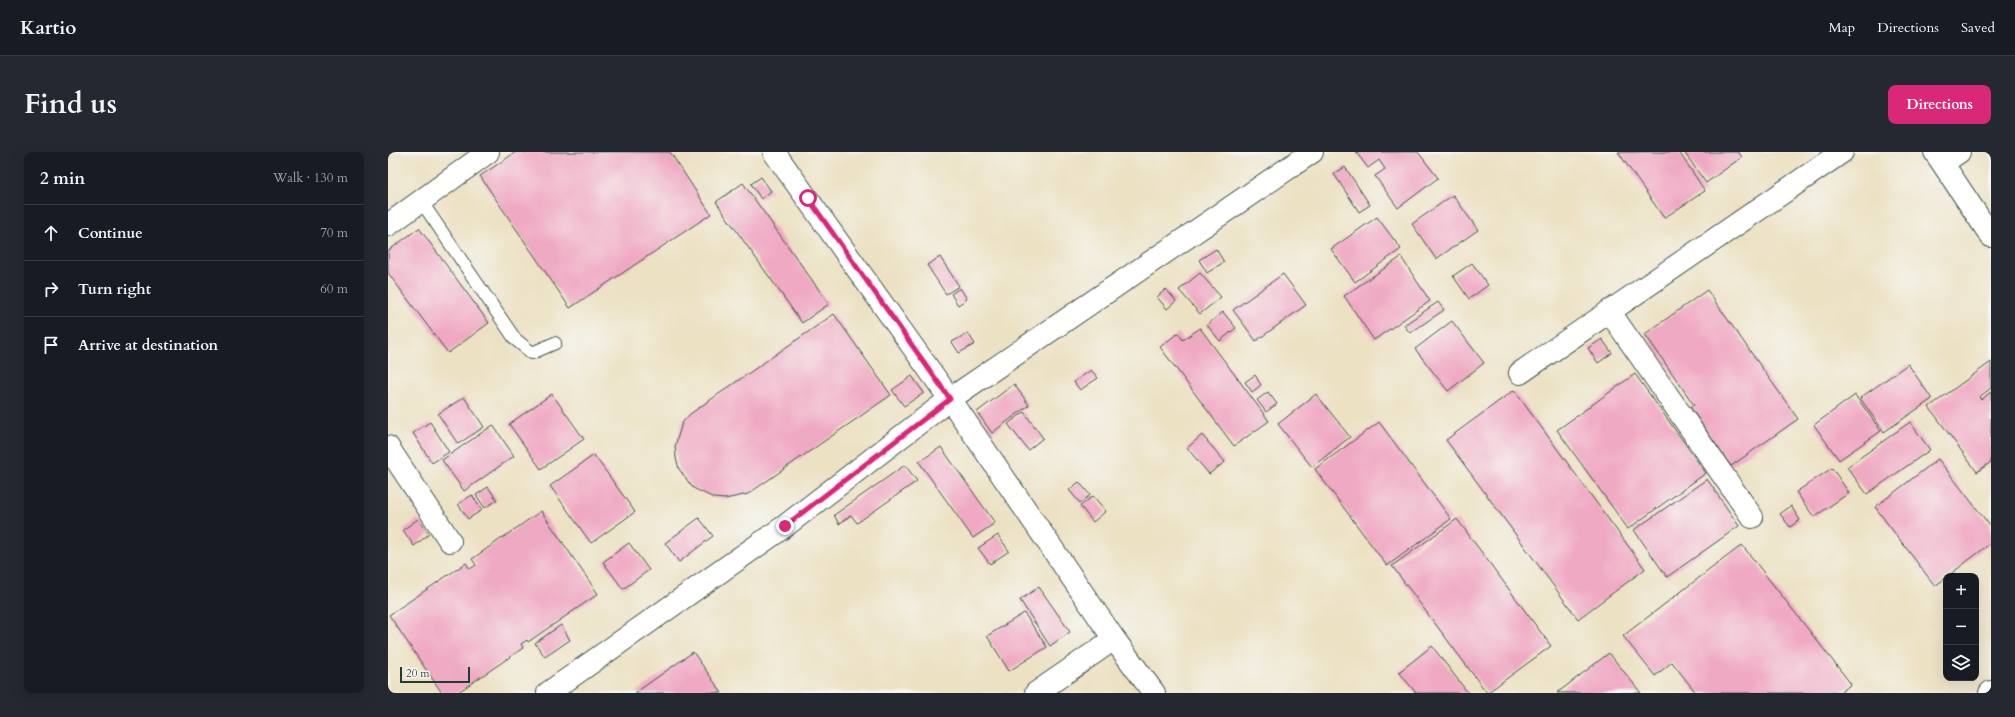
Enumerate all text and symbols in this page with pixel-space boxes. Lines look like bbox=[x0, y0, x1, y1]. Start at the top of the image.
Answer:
text: Kartio bbox=[20, 15, 76, 41]
text: Map bbox=[1829, 18, 1855, 37]
text: Directions bbox=[1877, 18, 1939, 37]
text: Saved bbox=[1961, 18, 1995, 37]
text: Find us bbox=[24, 85, 117, 123]
button: Directions bbox=[1888, 85, 1991, 124]
text: 2 min bbox=[40, 167, 85, 190]
text: Walk · 130 m bbox=[273, 169, 348, 187]
route start bbox=[799, 189, 817, 207]
icon: ahead bbox=[40, 222, 62, 244]
text: Continue bbox=[78, 223, 143, 243]
text: 70 m bbox=[320, 224, 348, 242]
icon: right bbox=[40, 278, 62, 300]
text: Turn right bbox=[78, 279, 151, 299]
text: 60 m bbox=[320, 280, 348, 298]
icon: arrive bbox=[40, 334, 62, 356]
text: Arrive at destination bbox=[78, 335, 218, 355]
route end bbox=[776, 517, 794, 535]
map controls bbox=[1943, 573, 1979, 681]
button: + bbox=[1943, 573, 1979, 609]
button: − bbox=[1943, 609, 1979, 645]
button: layers bbox=[1943, 645, 1979, 681]
scale bar bbox=[400, 665, 470, 684]
text: 20 m bbox=[406, 666, 430, 681]

